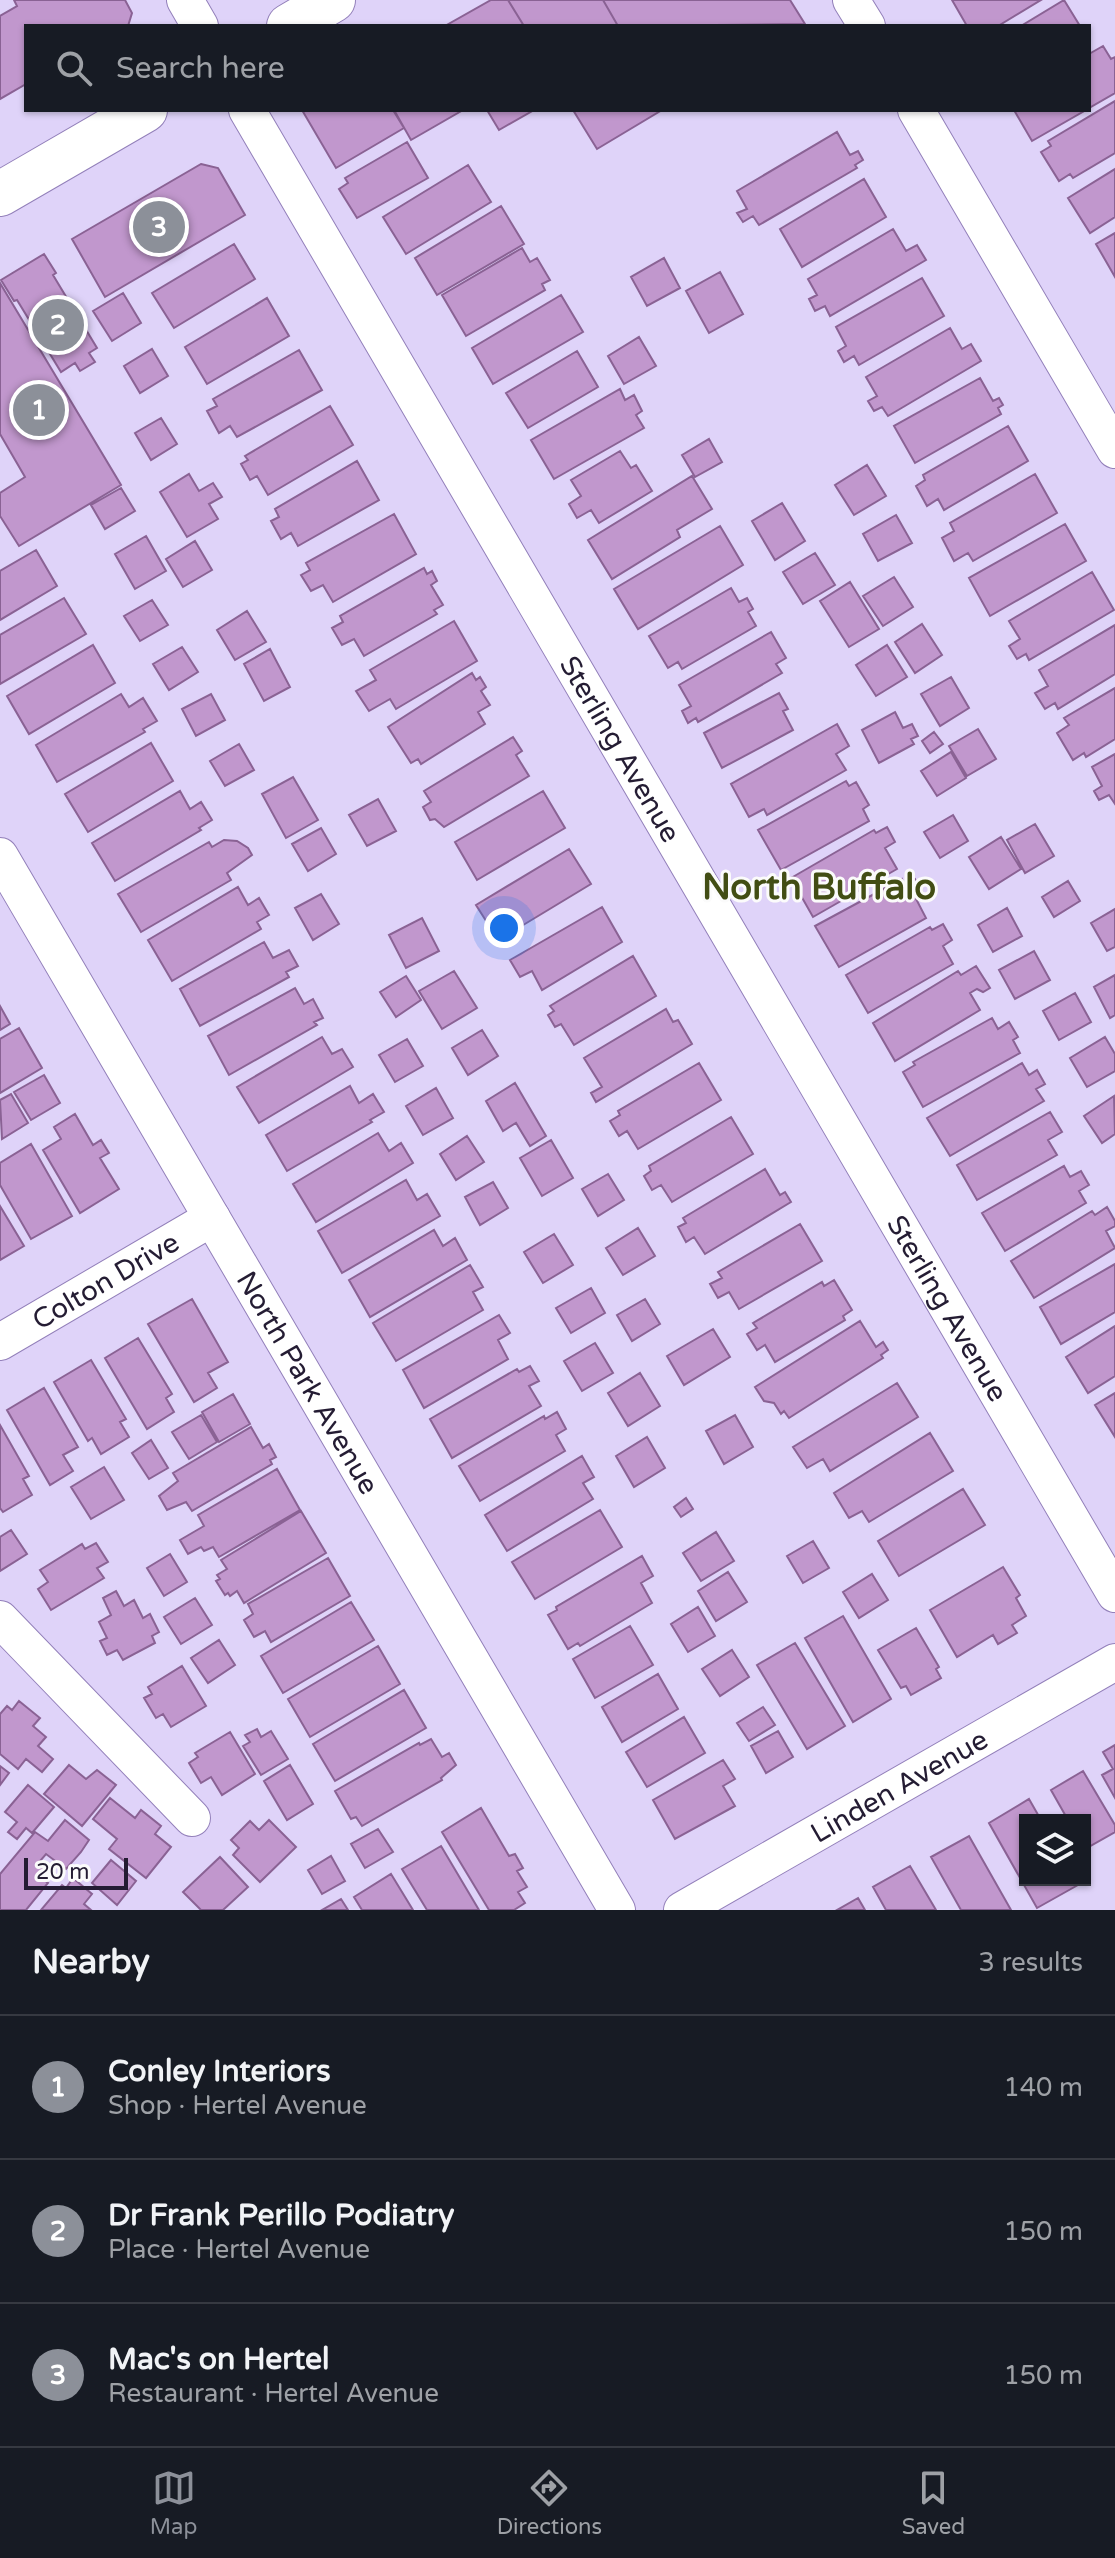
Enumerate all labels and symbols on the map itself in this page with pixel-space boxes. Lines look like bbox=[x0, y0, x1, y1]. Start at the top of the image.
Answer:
pin: 3 bbox=[133, 197, 185, 257]
pin: 2 bbox=[32, 295, 84, 355]
pin: 1 bbox=[13, 380, 65, 440]
street label: Sterling Avenue bbox=[552, 650, 687, 848]
district label: North Buffalo bbox=[702, 866, 936, 909]
your location bbox=[484, 908, 524, 948]
street label: Sterling Avenue bbox=[879, 1209, 1015, 1408]
street label: Colton Drive bbox=[26, 1225, 185, 1337]
street label: North Park Avenue bbox=[229, 1265, 386, 1500]
street label: Linden Avenue bbox=[805, 1723, 994, 1851]
scale bar bbox=[24, 1854, 128, 1890]

